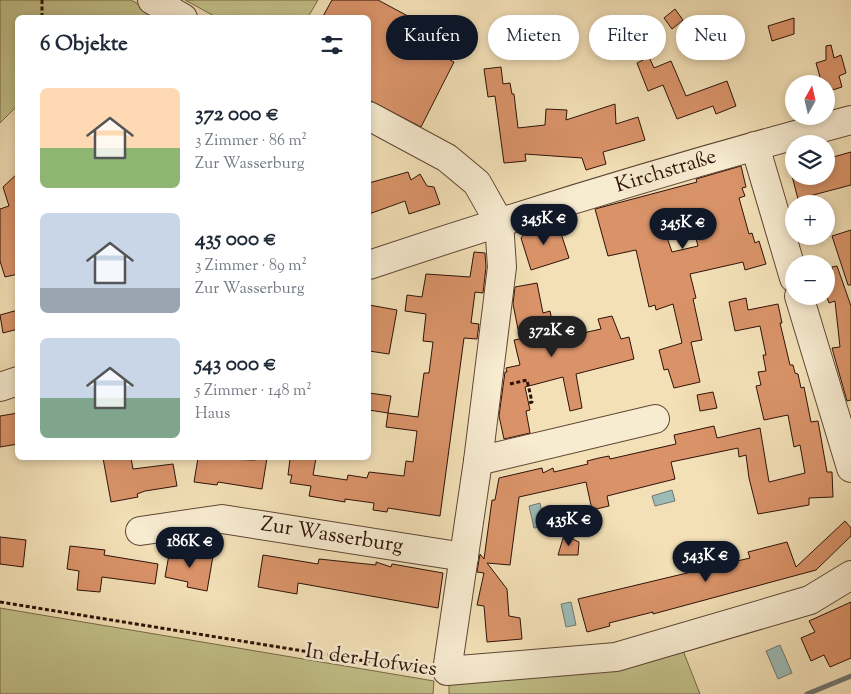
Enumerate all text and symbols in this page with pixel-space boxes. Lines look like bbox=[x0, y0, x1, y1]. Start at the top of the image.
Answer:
chip: Kaufen bbox=[386, 15, 478, 60]
chip: Mieten bbox=[488, 15, 579, 60]
chip: Filter bbox=[589, 15, 666, 60]
chip: Neu bbox=[676, 15, 745, 60]
text: 6 Objekte bbox=[40, 30, 128, 60]
icon: filters bbox=[318, 31, 346, 59]
north arrow bbox=[785, 75, 835, 125]
map controls bbox=[785, 75, 835, 305]
text: 372 000 € bbox=[195, 100, 279, 130]
icon: home bbox=[80, 108, 140, 168]
text: 3 Zimmer · 86 m² bbox=[195, 130, 307, 153]
button: layers bbox=[785, 135, 835, 185]
street label: Kirchstraße bbox=[612, 142, 720, 202]
text: Zur Wasserburg bbox=[195, 153, 305, 176]
button: + bbox=[785, 195, 835, 245]
pin: 345K € bbox=[503, 204, 585, 246]
text: 345K € bbox=[522, 208, 566, 231]
pin: 345K € bbox=[642, 208, 724, 250]
text: 345K € bbox=[661, 212, 705, 235]
text: 435 000 € bbox=[195, 225, 276, 255]
icon: home bbox=[80, 233, 140, 293]
text: 3 Zimmer · 89 m² bbox=[195, 255, 307, 278]
button: − bbox=[785, 255, 835, 305]
text: Zur Wasserburg bbox=[195, 278, 305, 301]
pin: 372K € bbox=[511, 316, 593, 358]
text: 372K € bbox=[529, 320, 575, 343]
text: 543 000 € bbox=[195, 350, 276, 380]
icon: home bbox=[80, 358, 140, 418]
text: 5 Zimmer · 148 m² bbox=[195, 380, 312, 403]
text: Haus bbox=[195, 403, 230, 426]
pin: 435K € bbox=[528, 504, 610, 547]
text: 435K € bbox=[547, 509, 591, 532]
street label: Zur Wasserburg bbox=[259, 510, 405, 562]
pin: 186K € bbox=[149, 526, 231, 569]
text: 186K € bbox=[167, 531, 213, 554]
pin: 543K € bbox=[665, 540, 747, 583]
text: 543K € bbox=[684, 545, 728, 568]
street label: In der Hofwies bbox=[303, 637, 439, 685]

